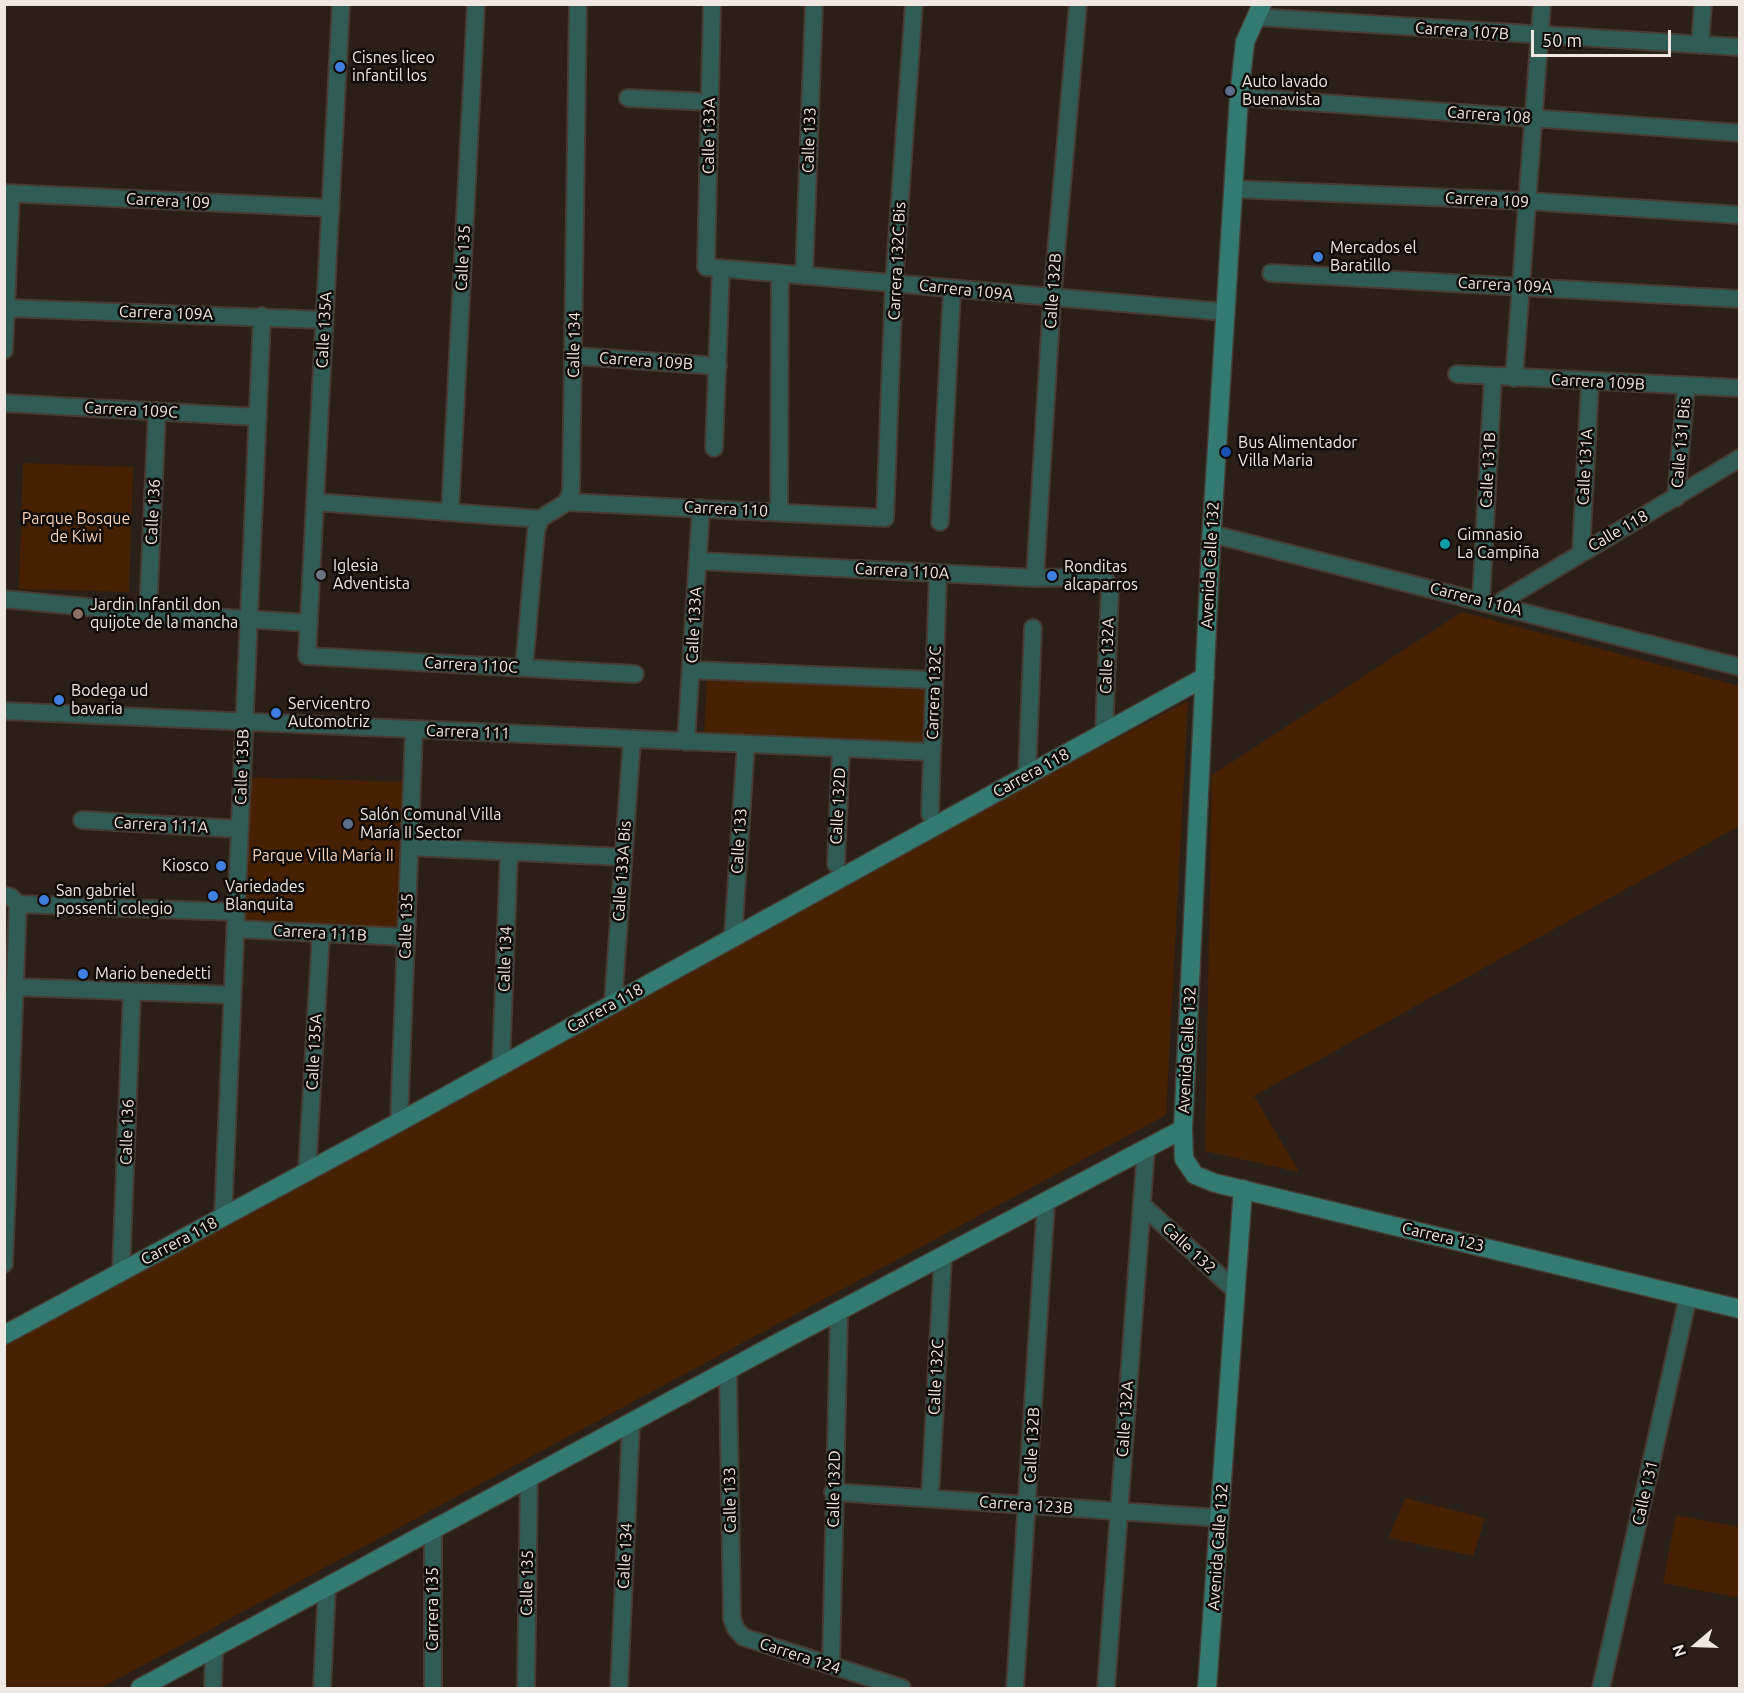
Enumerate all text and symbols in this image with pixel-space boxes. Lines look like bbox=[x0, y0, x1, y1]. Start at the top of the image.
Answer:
street label: Carrera 107B bbox=[1414, 18, 1510, 44]
scale bar bbox=[1534, 18, 1674, 56]
text: 50 m bbox=[1542, 30, 1582, 50]
place label: Cisnes liceo infantil los bbox=[352, 48, 435, 86]
marker: Cisnes liceo infantil los bbox=[333, 60, 347, 74]
place label: Auto lavado Buenavista bbox=[1242, 72, 1328, 110]
marker: Auto lavado Buenavista bbox=[1223, 84, 1237, 98]
street label: Calle 133A bbox=[699, 98, 719, 174]
street label: Carrera 108 bbox=[1446, 102, 1532, 128]
street label: Calle 133 bbox=[798, 107, 820, 173]
street label: Carrera 109 bbox=[1445, 188, 1529, 212]
street label: Carrera 109 bbox=[126, 189, 210, 213]
street label: Carrera 132C Bis bbox=[884, 201, 910, 321]
street label: Calle 135 bbox=[452, 225, 474, 291]
place label: Mercados el Baratillo bbox=[1330, 238, 1417, 276]
marker: Mercados el Baratillo bbox=[1311, 250, 1325, 264]
street label: Calle 132B bbox=[1041, 252, 1065, 330]
street label: Carrera 109A bbox=[1457, 273, 1553, 297]
street label: Carrera 109A bbox=[918, 276, 1014, 304]
street label: Calle 135A bbox=[312, 291, 336, 369]
street label: Carrera 109A bbox=[118, 302, 214, 324]
street label: Calle 134 bbox=[564, 312, 584, 378]
street label: Carrera 109B bbox=[598, 348, 694, 374]
street label: Carrera 109B bbox=[1550, 370, 1646, 394]
street label: Calle 131 Bis bbox=[1667, 397, 1695, 489]
street label: Carrera 109C bbox=[84, 398, 178, 422]
street label: Calle 131A bbox=[1573, 428, 1597, 506]
street label: Calle 131B bbox=[1476, 431, 1500, 509]
place label: Bus Alimentador Villa Maria bbox=[1238, 433, 1357, 471]
marker: Bus Alimentador Villa Maria bbox=[1219, 445, 1233, 459]
street label: Calle 136 bbox=[142, 479, 164, 545]
street label: Carrera 110 bbox=[684, 497, 768, 521]
street label: Avenida Calle 132 bbox=[1197, 501, 1223, 629]
street label: Calle 118 bbox=[1585, 506, 1651, 556]
park label: Parque Bosque de Kiwi bbox=[22, 509, 130, 547]
place label: Gimnasio La Campiña bbox=[1457, 525, 1540, 563]
marker: Gimnasio La Campiña bbox=[1438, 537, 1452, 551]
place label: Iglesia Adventista bbox=[333, 556, 410, 594]
place label: Ronditas alcaparros bbox=[1064, 557, 1138, 595]
street label: Carrera 110A bbox=[854, 559, 950, 583]
marker: Iglesia Adventista bbox=[314, 568, 328, 582]
marker: Ronditas alcaparros bbox=[1045, 569, 1059, 583]
street label: Carrera 110A bbox=[1428, 578, 1524, 620]
street label: Calle 133A bbox=[682, 586, 706, 664]
place label: Jardin Infantil don quijote de la mancha bbox=[90, 595, 238, 633]
marker: Jardin Infantil don quijote de la mancha bbox=[71, 607, 85, 621]
street label: Calle 132A bbox=[1096, 617, 1118, 695]
street label: Carrera 132C bbox=[923, 646, 945, 740]
street label: Carrera 110C bbox=[424, 653, 518, 677]
place label: Bodega ud bavaria bbox=[71, 681, 148, 719]
marker: Bodega ud bavaria bbox=[52, 693, 66, 707]
place label: Servicentro Automotriz bbox=[288, 694, 370, 732]
marker: Servicentro Automotriz bbox=[269, 706, 283, 720]
street label: Carrera 111 bbox=[426, 721, 510, 743]
street label: Calle 135B bbox=[231, 729, 253, 805]
street label: Carrera 118 bbox=[990, 744, 1072, 802]
street label: Calle 132D bbox=[826, 767, 850, 845]
place label: Salón Comunal Villa María II Sector bbox=[360, 805, 501, 843]
street label: Calle 133 bbox=[727, 807, 751, 875]
street label: Carrera 111A bbox=[113, 813, 209, 837]
marker: Salón Comunal Villa María II Sector bbox=[341, 817, 355, 831]
street label: Calle 133A Bis bbox=[609, 820, 635, 922]
park label: Parque Villa María II bbox=[252, 846, 394, 866]
place label: Kiosco bbox=[162, 856, 209, 876]
marker: Kiosco bbox=[214, 859, 228, 873]
place label: Variedades Blanquita bbox=[225, 877, 305, 915]
place label: San gabriel possenti colegio bbox=[56, 881, 173, 919]
marker: Variedades Blanquita bbox=[206, 889, 220, 903]
marker: San gabriel possenti colegio bbox=[37, 893, 51, 907]
street label: Calle 135 bbox=[395, 893, 417, 959]
street label: Carrera 111B bbox=[272, 921, 368, 945]
street label: Calle 134 bbox=[494, 926, 516, 992]
place label: Mario benedetti bbox=[95, 964, 211, 984]
marker: Mario benedetti bbox=[76, 967, 90, 981]
street label: Carrera 118 bbox=[564, 979, 646, 1037]
street label: Avenida Calle 132 bbox=[1174, 986, 1200, 1114]
street label: Calle 135A bbox=[302, 1013, 326, 1091]
street label: Calle 136 bbox=[116, 1099, 138, 1165]
street label: Carrera 118 bbox=[137, 1213, 221, 1269]
street label: Calle 132 bbox=[1158, 1218, 1220, 1278]
street label: Carrera 123 bbox=[1400, 1218, 1486, 1256]
street label: Calle 132C bbox=[924, 1339, 948, 1415]
street label: Calle 132A bbox=[1113, 1380, 1137, 1458]
street label: Calle 132B bbox=[1020, 1406, 1044, 1484]
street label: Calle 132D bbox=[824, 1450, 844, 1528]
street label: Calle 131 bbox=[1628, 1459, 1662, 1527]
street label: Calle 133 bbox=[720, 1467, 740, 1533]
street label: Avenida Calle 132 bbox=[1204, 1483, 1232, 1611]
street label: Carrera 123B bbox=[978, 1492, 1074, 1518]
street label: Calle 134 bbox=[614, 1523, 636, 1589]
street label: Calle 135 bbox=[517, 1550, 537, 1616]
street label: Carrera 135 bbox=[423, 1567, 443, 1651]
north arrow bbox=[1666, 1615, 1726, 1675]
street label: Carrera 124 bbox=[757, 1634, 843, 1678]
text: N bbox=[1669, 1642, 1689, 1659]

